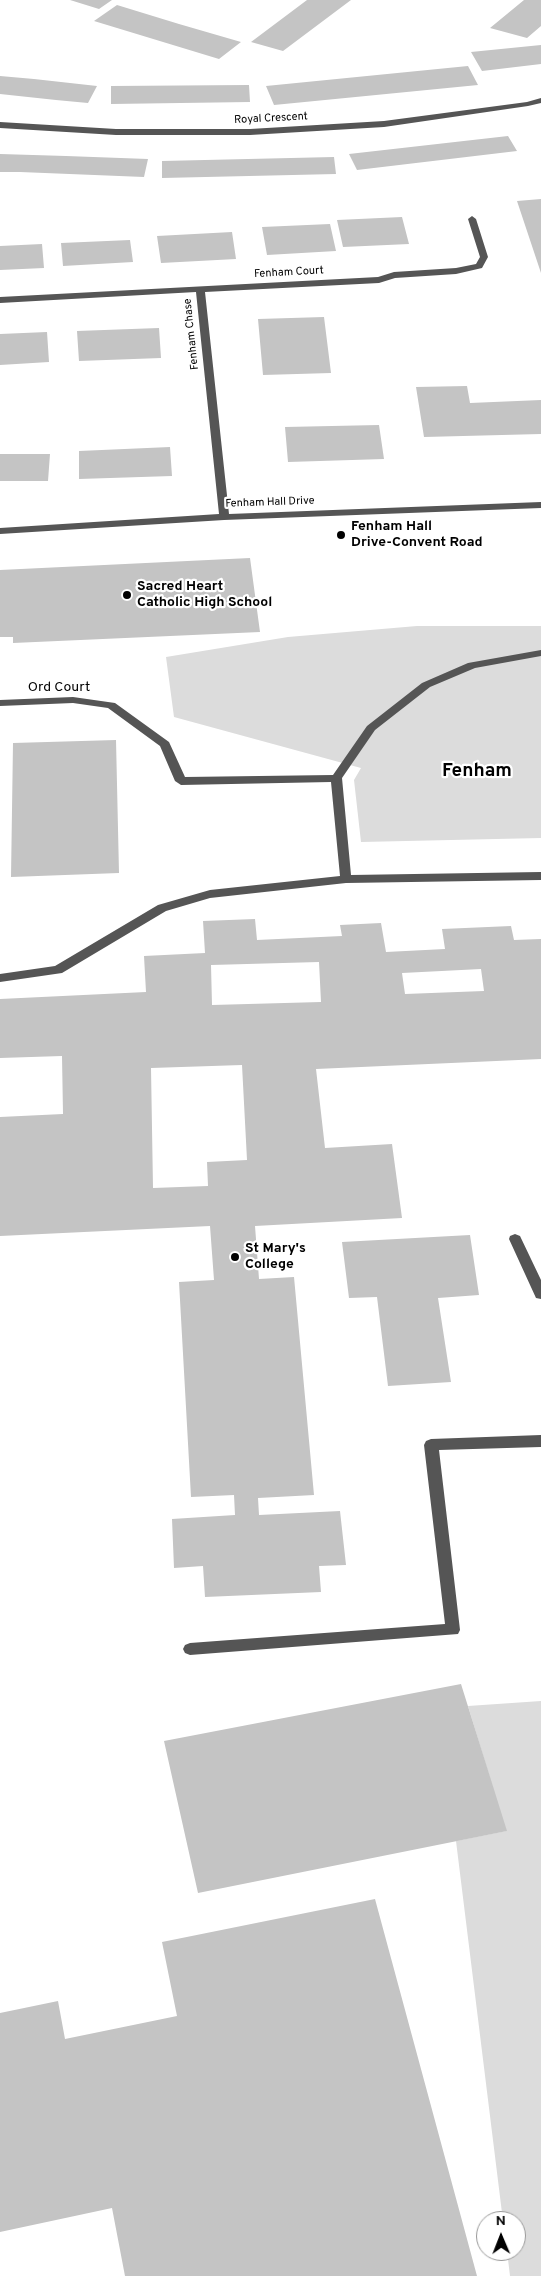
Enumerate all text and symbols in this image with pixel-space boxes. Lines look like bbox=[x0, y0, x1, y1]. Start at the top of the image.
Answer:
street label: Royal Crescent bbox=[234, 110, 308, 128]
street label: Fenham Court bbox=[254, 265, 324, 281]
street label: Fenham Chase bbox=[182, 298, 202, 370]
street label: Fenham Hall Drive bbox=[225, 495, 315, 511]
place label: Fenham Hall Drive-Convent Road bbox=[351, 519, 483, 552]
marker: Fenham Hall Drive-Convent Road bbox=[335, 529, 347, 541]
place label: Sacred Heart Catholic High School bbox=[137, 579, 272, 612]
marker: Sacred Heart Catholic High School bbox=[121, 589, 133, 601]
street label: Ord Court bbox=[28, 680, 90, 696]
district label: Fenham bbox=[442, 761, 512, 783]
place label: St Mary's College bbox=[245, 1241, 306, 1274]
marker: St Mary's College bbox=[229, 1251, 241, 1263]
north arrow bbox=[476, 2211, 526, 2261]
text: N bbox=[496, 2213, 506, 2230]

